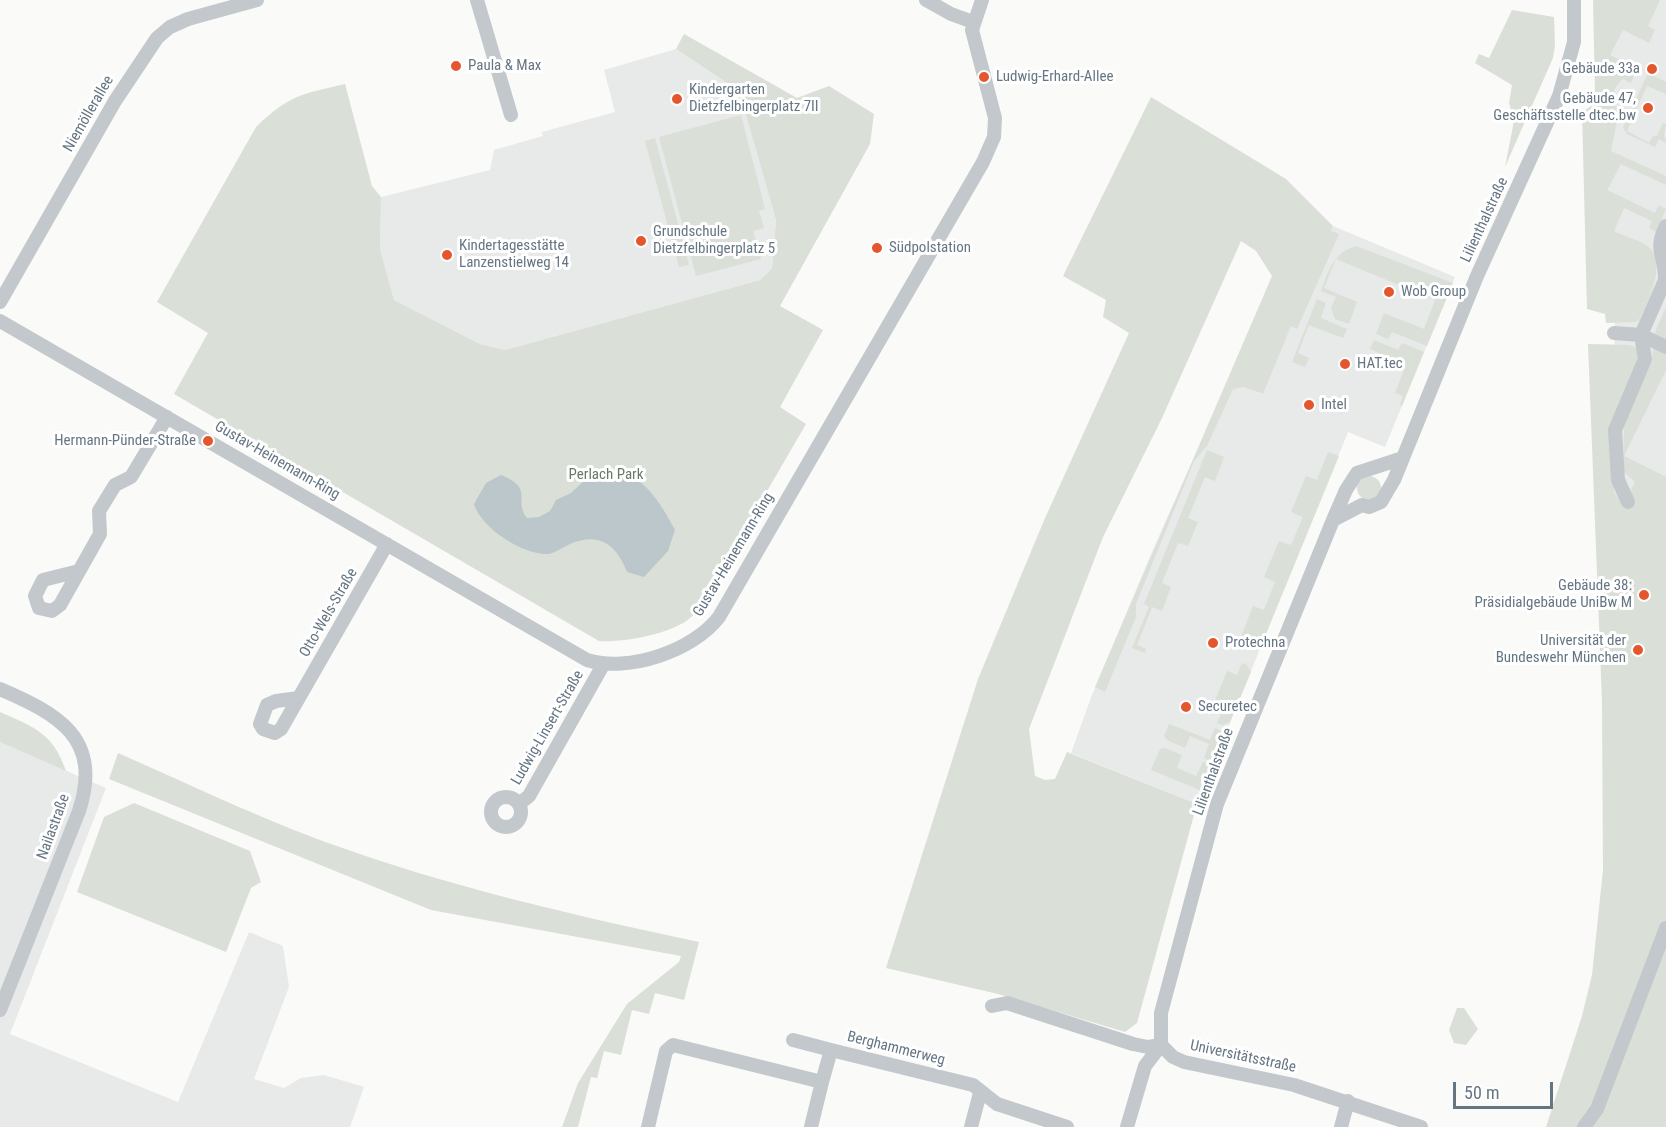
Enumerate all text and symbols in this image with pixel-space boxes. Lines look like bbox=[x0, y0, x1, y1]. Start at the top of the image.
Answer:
place label: Paula & Max bbox=[468, 57, 541, 75]
marker: Paula & Max bbox=[449, 59, 463, 73]
place label: Gebäude 33a bbox=[1562, 60, 1640, 78]
marker: Gebäude 33a bbox=[1645, 62, 1659, 76]
place label: Ludwig-Erhard-Allee bbox=[996, 68, 1113, 86]
marker: Ludwig-Erhard-Allee bbox=[977, 70, 991, 84]
street label: Niemöllerallee bbox=[60, 73, 118, 155]
place label: Kindergarten Dietzfelbingerplatz 7II bbox=[689, 81, 819, 116]
place label: Gebäude 47, Geschäftsstelle dtec.bw bbox=[1493, 90, 1636, 125]
marker: Kindergarten Dietzfelbingerplatz 7II bbox=[670, 92, 684, 106]
marker: Gebäude 47, Geschäftsstelle dtec.bw bbox=[1641, 101, 1655, 115]
street label: Lilienthalstraße bbox=[1457, 175, 1513, 265]
place label: Grundschule Dietzfelbingerplatz 5 bbox=[653, 223, 775, 258]
marker: Grundschule Dietzfelbingerplatz 5 bbox=[634, 234, 648, 248]
place label: Kindertagesstätte Lanzenstielweg 14 bbox=[459, 237, 569, 272]
place label: Südpolstation bbox=[889, 239, 971, 257]
marker: Südpolstation bbox=[870, 241, 884, 255]
marker: Kindertagesstätte Lanzenstielweg 14 bbox=[440, 248, 454, 262]
place label: Wob Group bbox=[1401, 283, 1466, 301]
marker: Wob Group bbox=[1382, 285, 1396, 299]
place label: HAT.tec bbox=[1357, 355, 1403, 373]
marker: HAT.tec bbox=[1338, 357, 1352, 371]
place label: Intel bbox=[1321, 396, 1347, 414]
marker: Intel bbox=[1302, 398, 1316, 412]
street label: Gustav-Heinemann-Ring bbox=[211, 418, 343, 504]
place label: Hermann-Pünder-Straße bbox=[54, 432, 196, 450]
marker: Hermann-Pünder-Straße bbox=[201, 434, 215, 448]
park label: Perlach Park bbox=[569, 466, 643, 484]
street label: Gustav-Heinemann-Ring bbox=[690, 490, 778, 620]
street label: Otto-Wels-Straße bbox=[296, 565, 362, 661]
place label: Gebäude 38: Präsidialgebäude UniBw M bbox=[1474, 577, 1632, 612]
marker: Gebäude 38: Präsidialgebäude UniBw M bbox=[1637, 588, 1651, 602]
place label: Universität der Bundeswehr München bbox=[1496, 632, 1626, 667]
place label: Protechna bbox=[1225, 634, 1285, 652]
marker: Protechna bbox=[1206, 636, 1220, 650]
marker: Universität der Bundeswehr München bbox=[1631, 643, 1645, 657]
street label: Ludwig-Linsert-Straße bbox=[508, 668, 588, 788]
place label: Securetec bbox=[1198, 698, 1257, 716]
marker: Securetec bbox=[1179, 700, 1193, 714]
street label: Lilienthalstraße bbox=[1190, 726, 1238, 818]
street label: Nailastraße bbox=[34, 792, 74, 862]
street label: Berghammerweg bbox=[845, 1028, 947, 1070]
street label: Universitätsstraße bbox=[1188, 1037, 1298, 1077]
scale bar bbox=[1456, 1070, 1556, 1108]
text: 50 m bbox=[1464, 1082, 1499, 1103]

